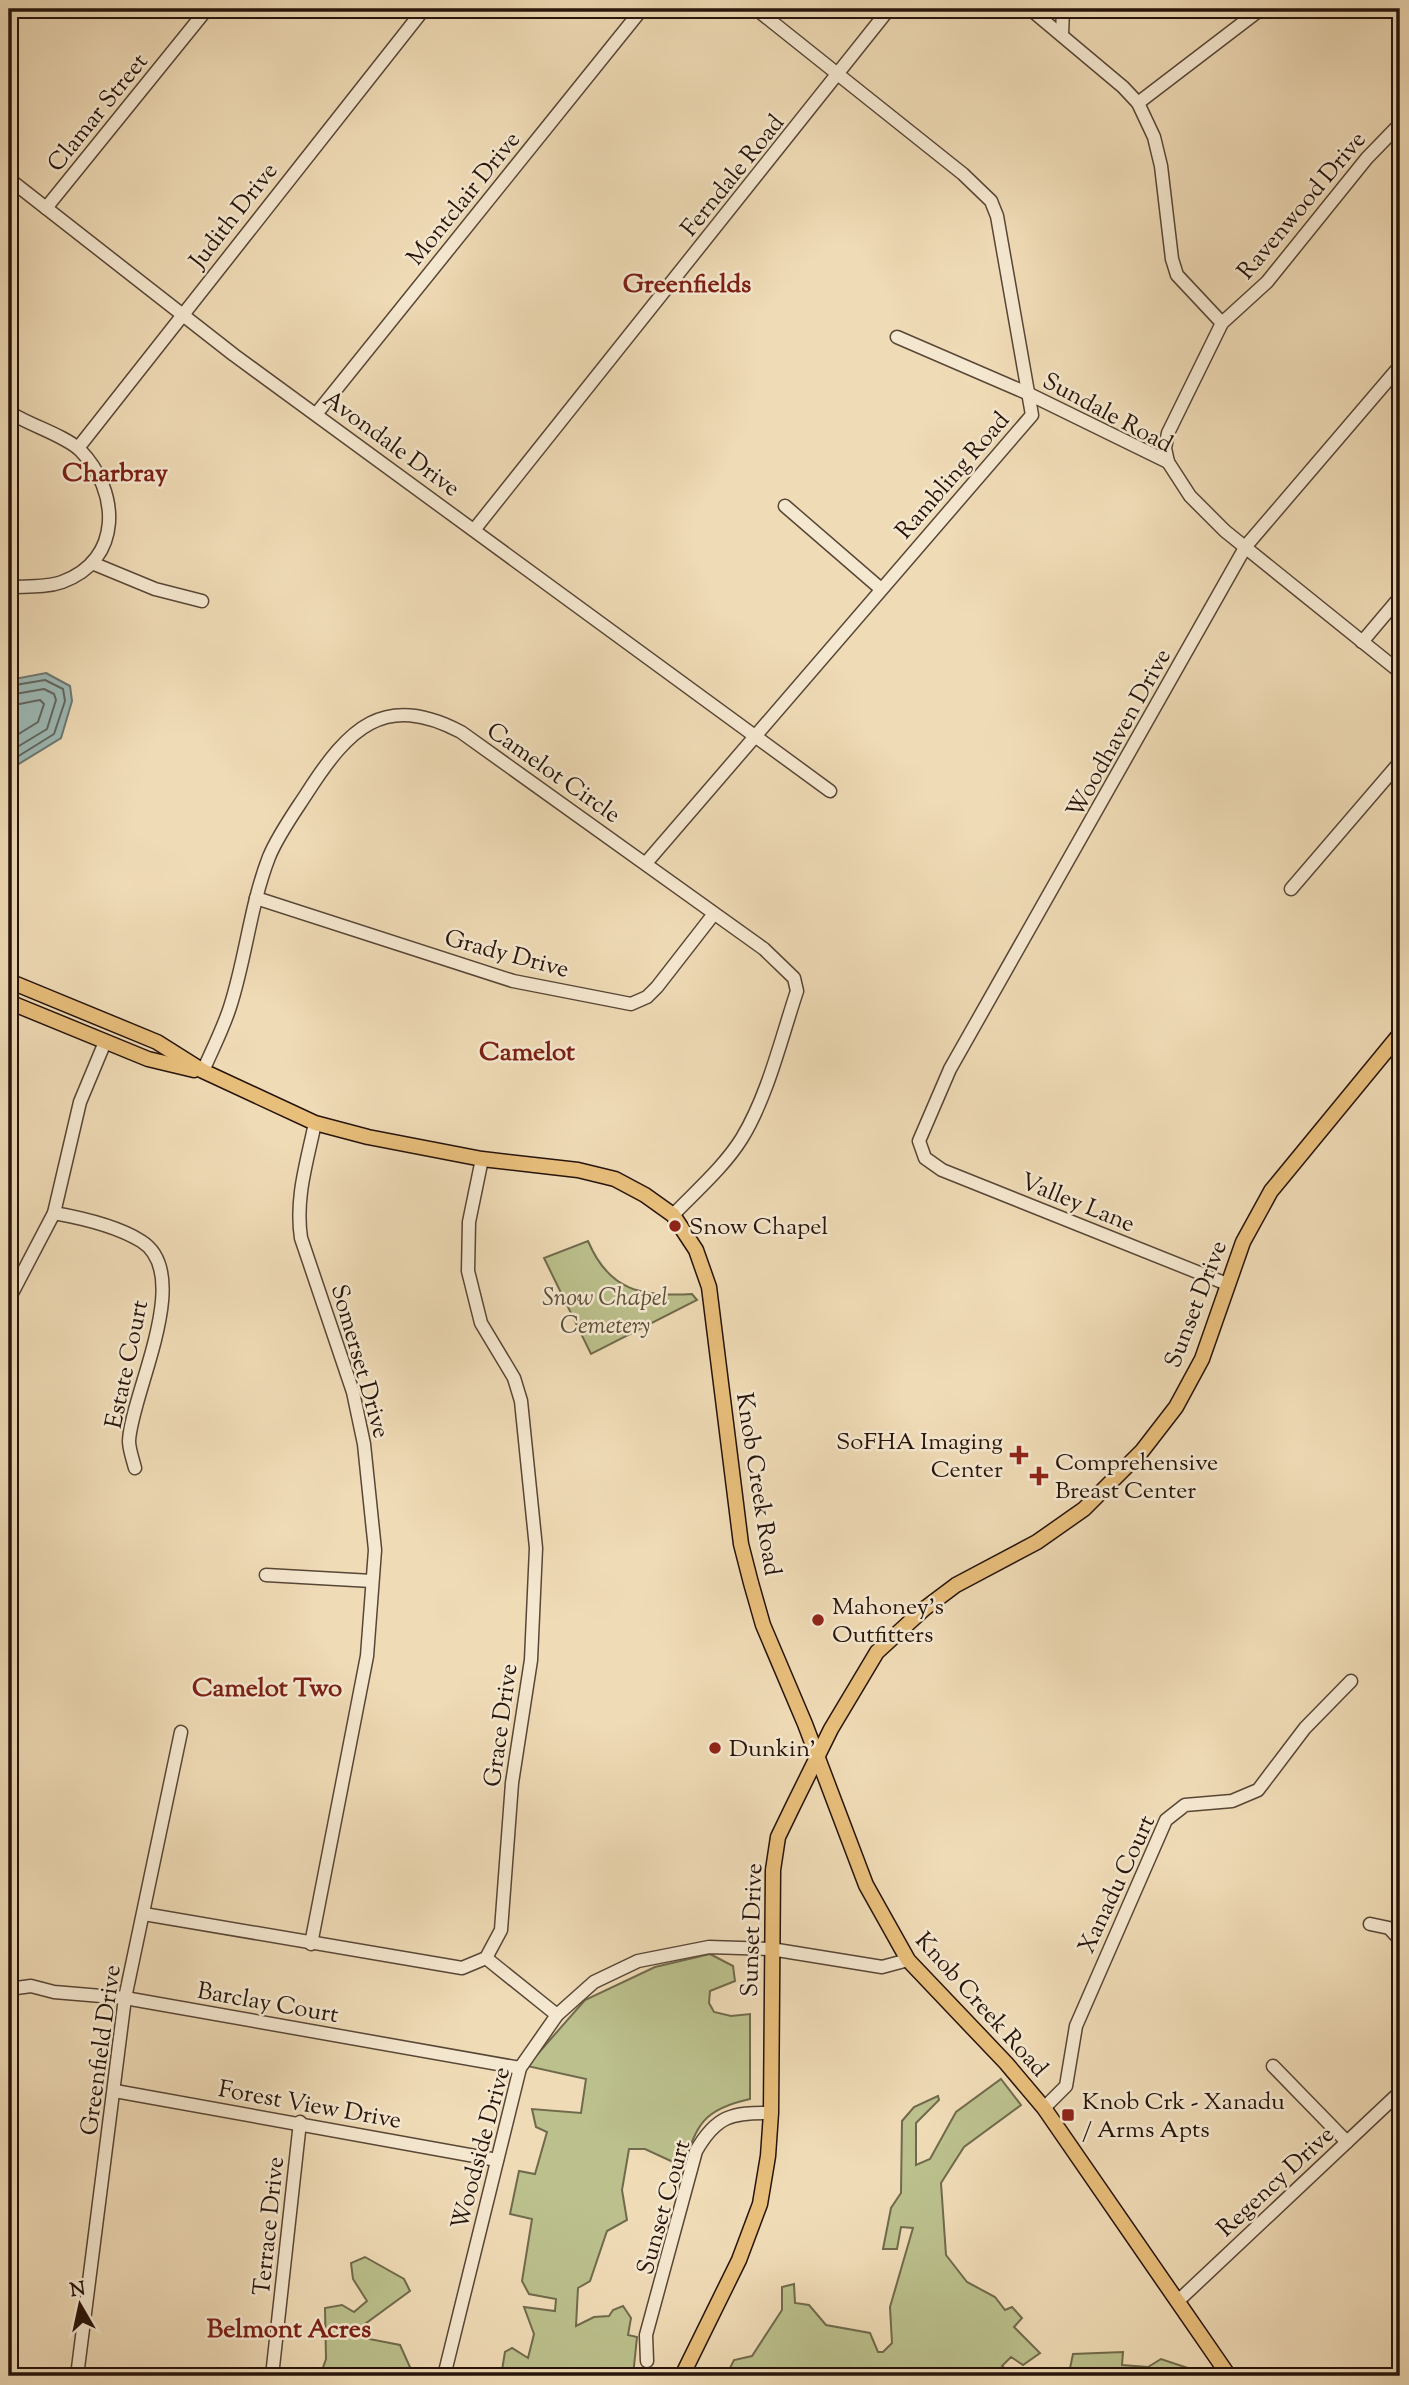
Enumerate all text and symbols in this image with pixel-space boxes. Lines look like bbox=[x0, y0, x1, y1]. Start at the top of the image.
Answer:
street label: Clamar Street bbox=[40, 47, 157, 180]
street label: Ferndale Road bbox=[674, 108, 794, 245]
street label: Montclair Drive bbox=[400, 125, 529, 274]
street label: Ravenwood Drive bbox=[1230, 125, 1375, 288]
street label: Judith Drive bbox=[181, 156, 287, 278]
district label: Greenfields bbox=[623, 267, 751, 304]
street label: Sundale Road bbox=[1036, 365, 1179, 463]
street label: Avondale Drive bbox=[315, 383, 466, 506]
street label: Rambling Road bbox=[888, 405, 1019, 548]
district label: Charbray bbox=[62, 456, 168, 493]
street label: Woodhaven Drive bbox=[1059, 643, 1180, 825]
street label: Camelot Circle bbox=[479, 715, 627, 832]
street label: Grady Drive bbox=[441, 922, 572, 988]
district label: Camelot bbox=[479, 1035, 575, 1072]
street label: Valley Lane bbox=[1015, 1165, 1140, 1242]
place label: Snow Chapel bbox=[689, 1211, 828, 1245]
marker: Snow Chapel bbox=[667, 1218, 683, 1234]
street label: Sunset Drive bbox=[1157, 1236, 1237, 1373]
street label: Somerset Drive bbox=[321, 1281, 397, 1443]
park label: Snow Chapel Cemetery bbox=[542, 1282, 668, 1344]
street label: Estate Court bbox=[98, 1297, 158, 1432]
street label: Knob Creek Road bbox=[726, 1390, 788, 1579]
place label: SoFHA Imaging Center bbox=[836, 1426, 1003, 1488]
marker: SoFHA Imaging Center bbox=[1009, 1445, 1029, 1465]
place label: Comprehensive Breast Center bbox=[1055, 1447, 1218, 1509]
marker: Comprehensive Breast Center bbox=[1029, 1466, 1049, 1486]
place label: Mahoney's Outfitters bbox=[832, 1591, 944, 1653]
marker: Mahoney's Outfitters bbox=[810, 1612, 826, 1628]
street label: Grace Drive bbox=[476, 1661, 527, 1789]
district label: Camelot Two bbox=[192, 1671, 342, 1708]
place label: Dunkin' bbox=[729, 1733, 816, 1767]
marker: Dunkin' bbox=[707, 1740, 723, 1756]
street label: Xanadu Court bbox=[1071, 1810, 1165, 1960]
street label: Sunset Drive bbox=[734, 1863, 772, 1998]
street label: Knob Creek Road bbox=[906, 1925, 1055, 2086]
street label: Greenfield Drive bbox=[73, 1963, 131, 2138]
street label: Barclay Court bbox=[194, 1975, 341, 2033]
street label: Woodside Drive bbox=[444, 2063, 520, 2234]
street label: Forest View Drive bbox=[215, 2073, 404, 2139]
place label: Knob Crk - Xanadu / Arms Apts bbox=[1082, 2086, 1285, 2148]
marker: Knob Crk - Xanadu / Arms Apts bbox=[1060, 2107, 1076, 2123]
street label: Regency Drive bbox=[1210, 2119, 1343, 2246]
street label: Sunset Court bbox=[629, 2136, 700, 2279]
street label: Terrace Drive bbox=[246, 2155, 294, 2297]
north arrow bbox=[46, 2270, 116, 2340]
text: N bbox=[68, 2276, 87, 2305]
district label: Belmont Acres bbox=[207, 2312, 371, 2349]

